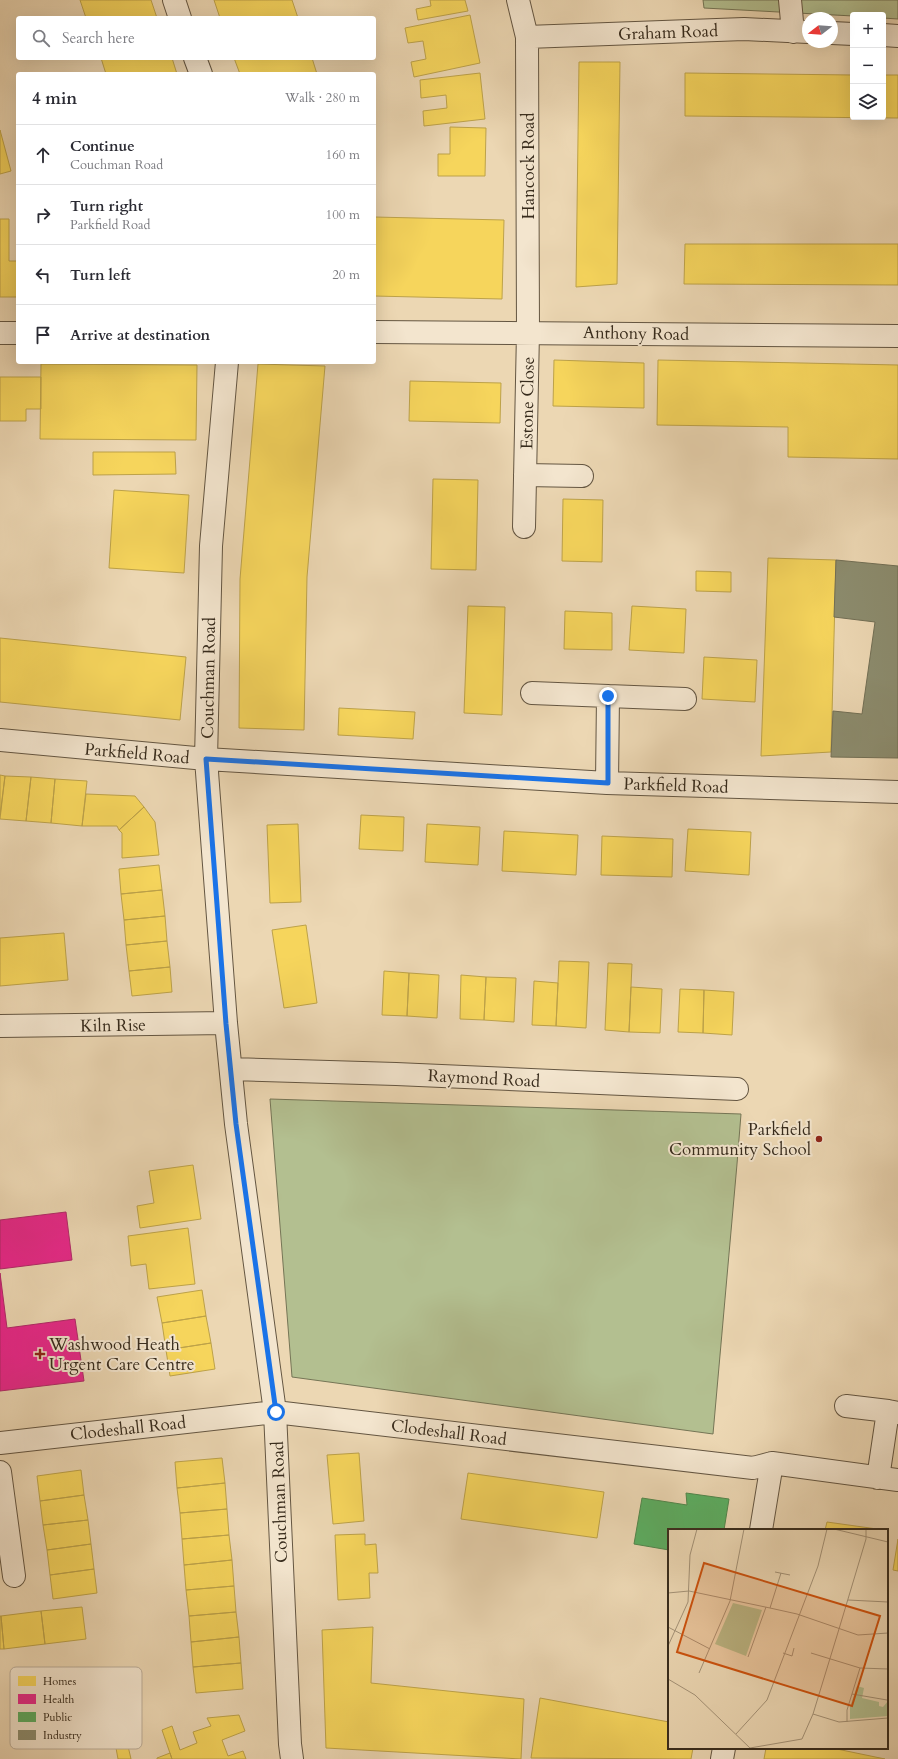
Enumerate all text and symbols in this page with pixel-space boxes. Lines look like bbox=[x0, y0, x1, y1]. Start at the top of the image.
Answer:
north arrow bbox=[802, 12, 838, 48]
map controls bbox=[850, 12, 886, 120]
button: + bbox=[850, 12, 886, 48]
search box bbox=[16, 16, 376, 60]
street label: Graham Road bbox=[618, 19, 718, 46]
icon: search bbox=[30, 27, 52, 49]
text: Search here bbox=[62, 28, 135, 48]
button: − bbox=[850, 48, 886, 84]
button: layers bbox=[850, 84, 886, 120]
text: 4 min bbox=[32, 87, 77, 110]
text: Walk · 280 m bbox=[285, 89, 360, 107]
street label: Hancock Road bbox=[517, 113, 540, 219]
text: Continue bbox=[70, 136, 135, 156]
icon: ahead bbox=[32, 144, 54, 166]
text: 160 m bbox=[326, 146, 360, 164]
text: Couchman Road bbox=[70, 156, 163, 174]
text: Turn right bbox=[70, 196, 143, 216]
icon: right bbox=[32, 204, 54, 226]
text: 100 m bbox=[326, 206, 360, 224]
text: Parkfield Road bbox=[70, 216, 151, 234]
icon: left bbox=[32, 264, 54, 286]
text: Turn left bbox=[70, 265, 131, 285]
text: 20 m bbox=[332, 266, 360, 284]
street label: Anthony Road bbox=[583, 321, 689, 346]
icon: arrive bbox=[32, 324, 54, 346]
text: Arrive at destination bbox=[70, 325, 210, 345]
street label: Estone Close bbox=[515, 357, 540, 450]
street label: Couchman Road bbox=[196, 617, 221, 739]
route end bbox=[599, 687, 617, 705]
street label: Parkfield Road bbox=[84, 737, 190, 770]
street label: Parkfield Road bbox=[623, 772, 729, 799]
street label: Kiln Rise bbox=[80, 1013, 146, 1038]
street label: Raymond Road bbox=[427, 1064, 541, 1093]
place label: Parkfield Community School bbox=[669, 1118, 812, 1161]
marker: Parkfield Community School bbox=[814, 1134, 824, 1144]
place label: Washwood Heath Urgent Care Centre bbox=[48, 1333, 194, 1376]
marker: Washwood Heath Urgent Care Centre bbox=[34, 1348, 46, 1360]
route start bbox=[267, 1403, 285, 1421]
street label: Clodeshall Road bbox=[69, 1411, 187, 1446]
street label: Clodeshall Road bbox=[390, 1414, 508, 1451]
street label: Couchman Road bbox=[266, 1441, 293, 1563]
inset map bbox=[668, 1529, 888, 1749]
legend bbox=[10, 1667, 142, 1749]
text: Homes bbox=[43, 1674, 76, 1689]
text: Health bbox=[43, 1692, 74, 1707]
text: Public bbox=[43, 1710, 72, 1725]
text: Industry bbox=[43, 1728, 82, 1743]

